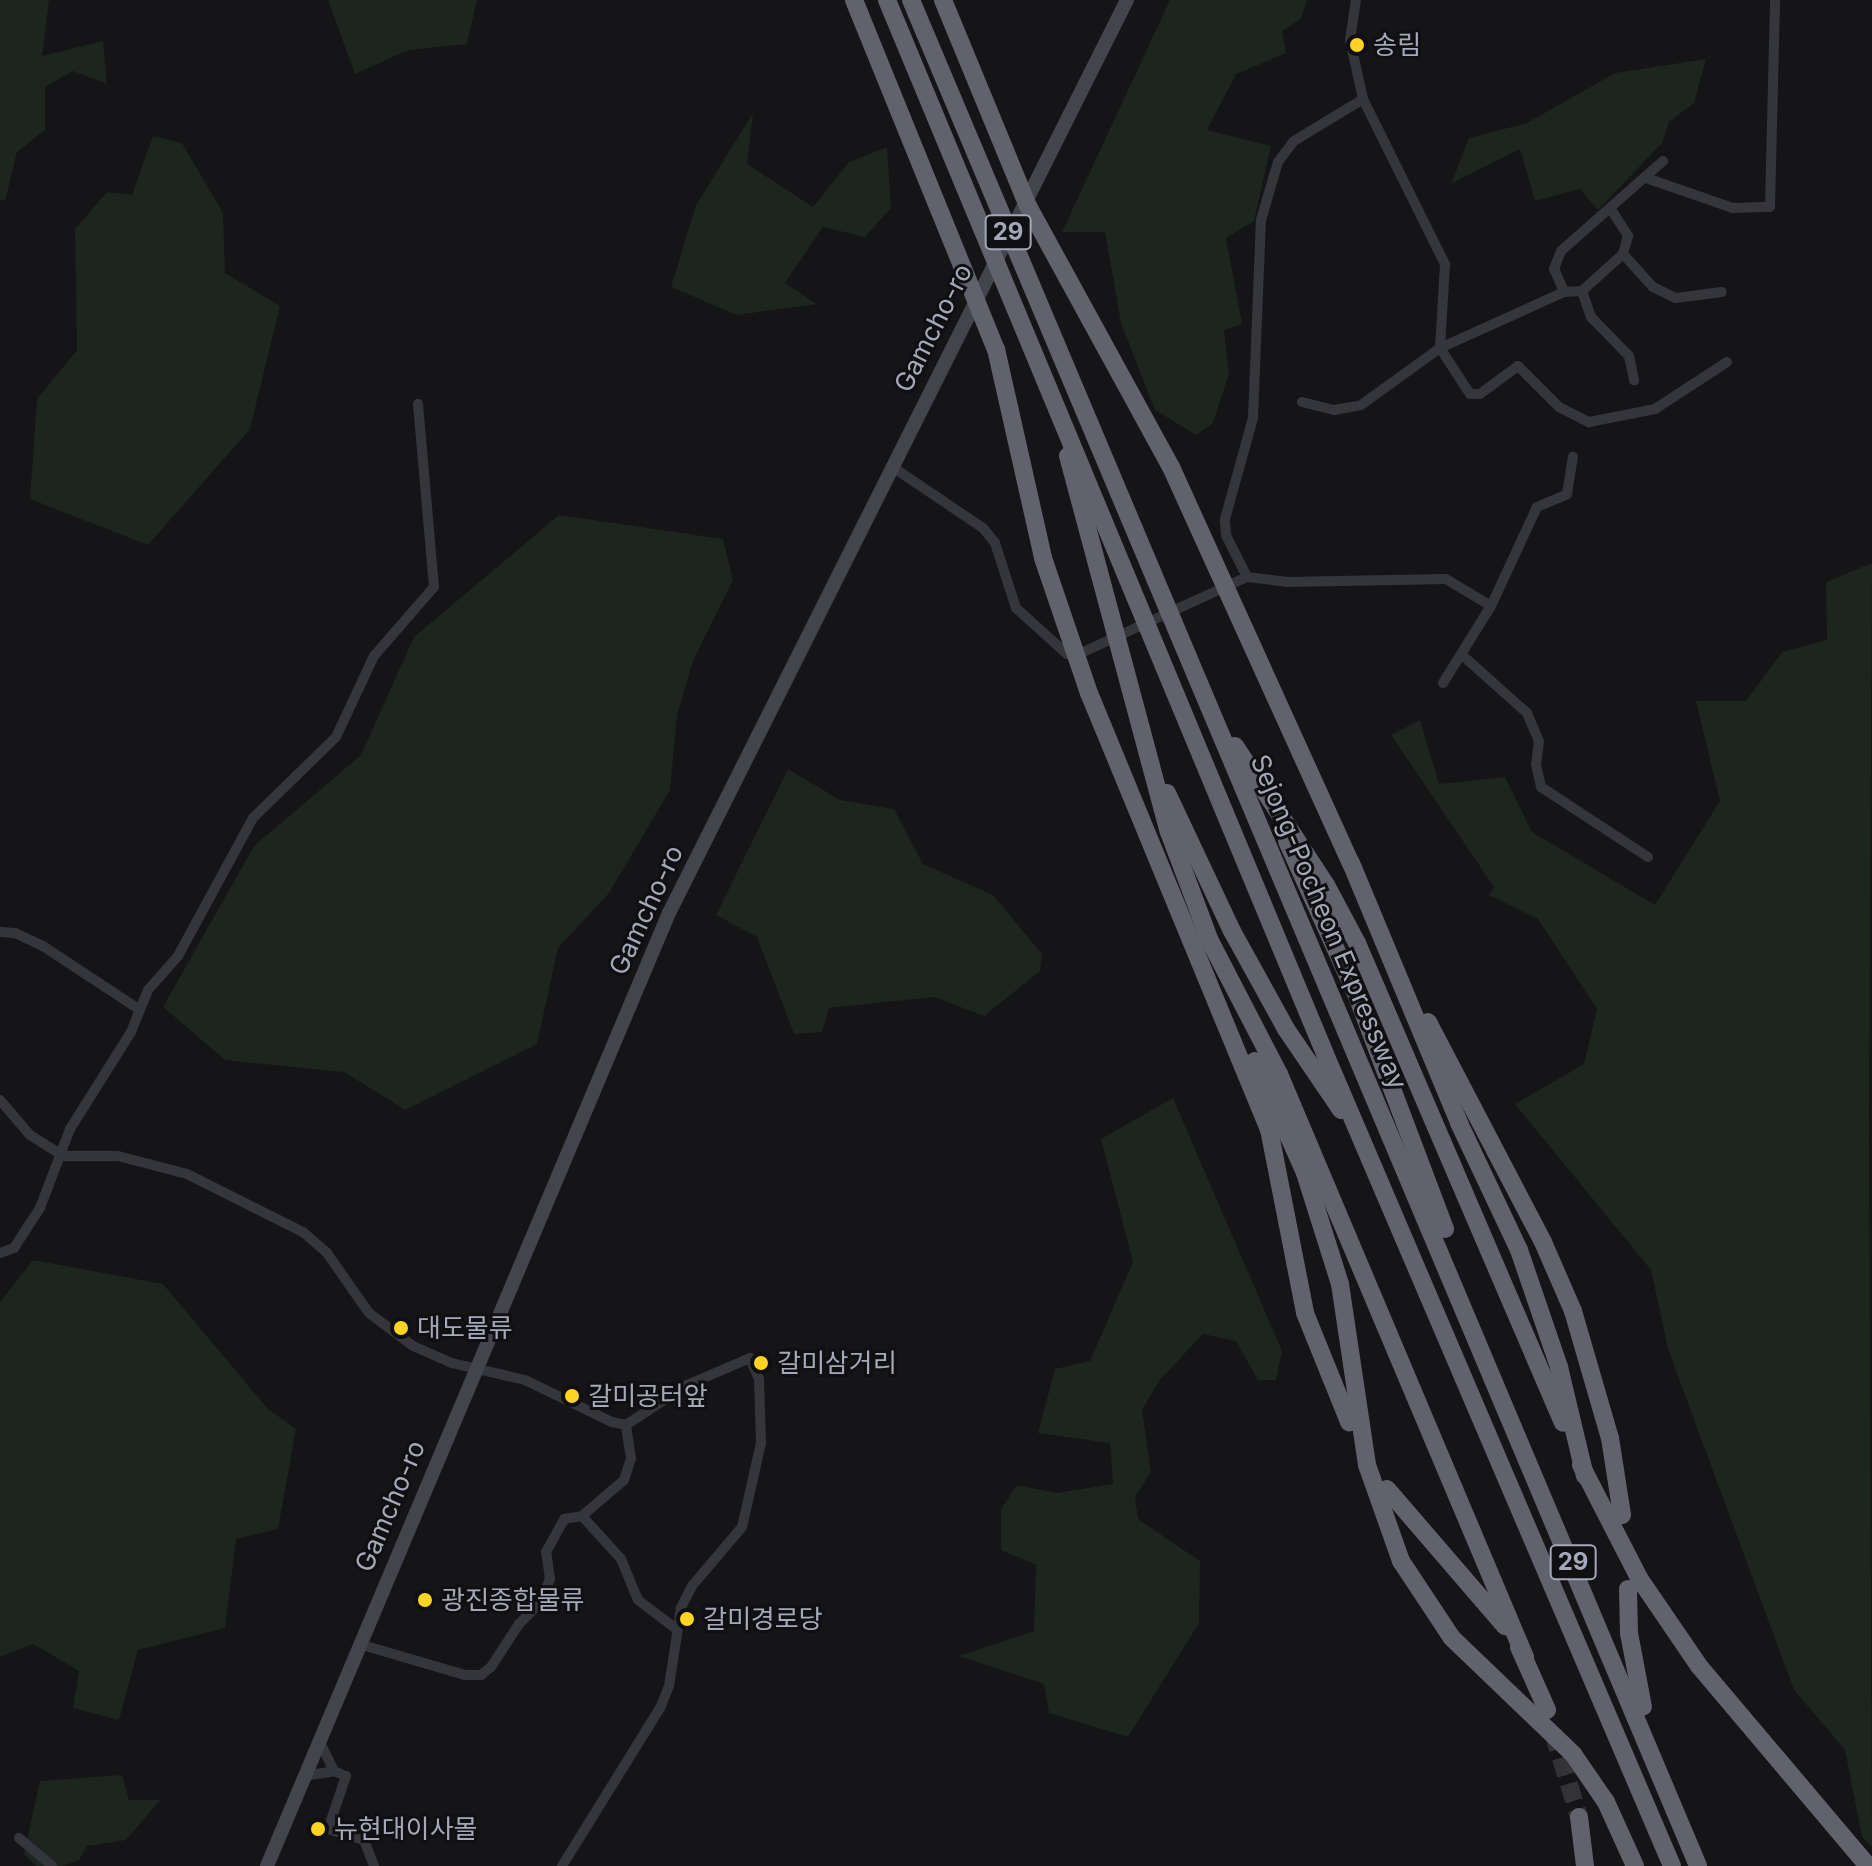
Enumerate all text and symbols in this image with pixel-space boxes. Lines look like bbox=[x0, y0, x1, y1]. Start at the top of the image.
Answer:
place label: 송림 bbox=[1373, 29, 1421, 61]
marker: 송림 bbox=[1348, 36, 1366, 54]
road number: 29 bbox=[984, 212, 1032, 252]
street label: Gamcho-ro bbox=[887, 259, 979, 397]
street label: Sejong-Pocheon Expressway bbox=[1244, 750, 1414, 1094]
street label: Gamcho-ro bbox=[602, 840, 690, 980]
place label: 대도물류 bbox=[417, 1312, 513, 1344]
marker: 대도물류 bbox=[392, 1319, 410, 1337]
place label: 갈미삼거리 bbox=[777, 1347, 897, 1379]
marker: 갈미삼거리 bbox=[752, 1354, 770, 1372]
place label: 갈미공터앞 bbox=[588, 1380, 708, 1412]
marker: 갈미공터앞 bbox=[563, 1387, 581, 1405]
street label: Gamcho-ro bbox=[348, 1436, 432, 1576]
road number: 29 bbox=[1549, 1542, 1597, 1582]
place label: 광진종합물류 bbox=[441, 1584, 585, 1616]
marker: 광진종합물류 bbox=[416, 1591, 434, 1609]
place label: 갈미경로당 bbox=[703, 1603, 823, 1635]
marker: 갈미경로당 bbox=[678, 1610, 696, 1628]
place label: 뉴현대이사몰 bbox=[334, 1813, 478, 1845]
marker: 뉴현대이사몰 bbox=[309, 1820, 327, 1838]

